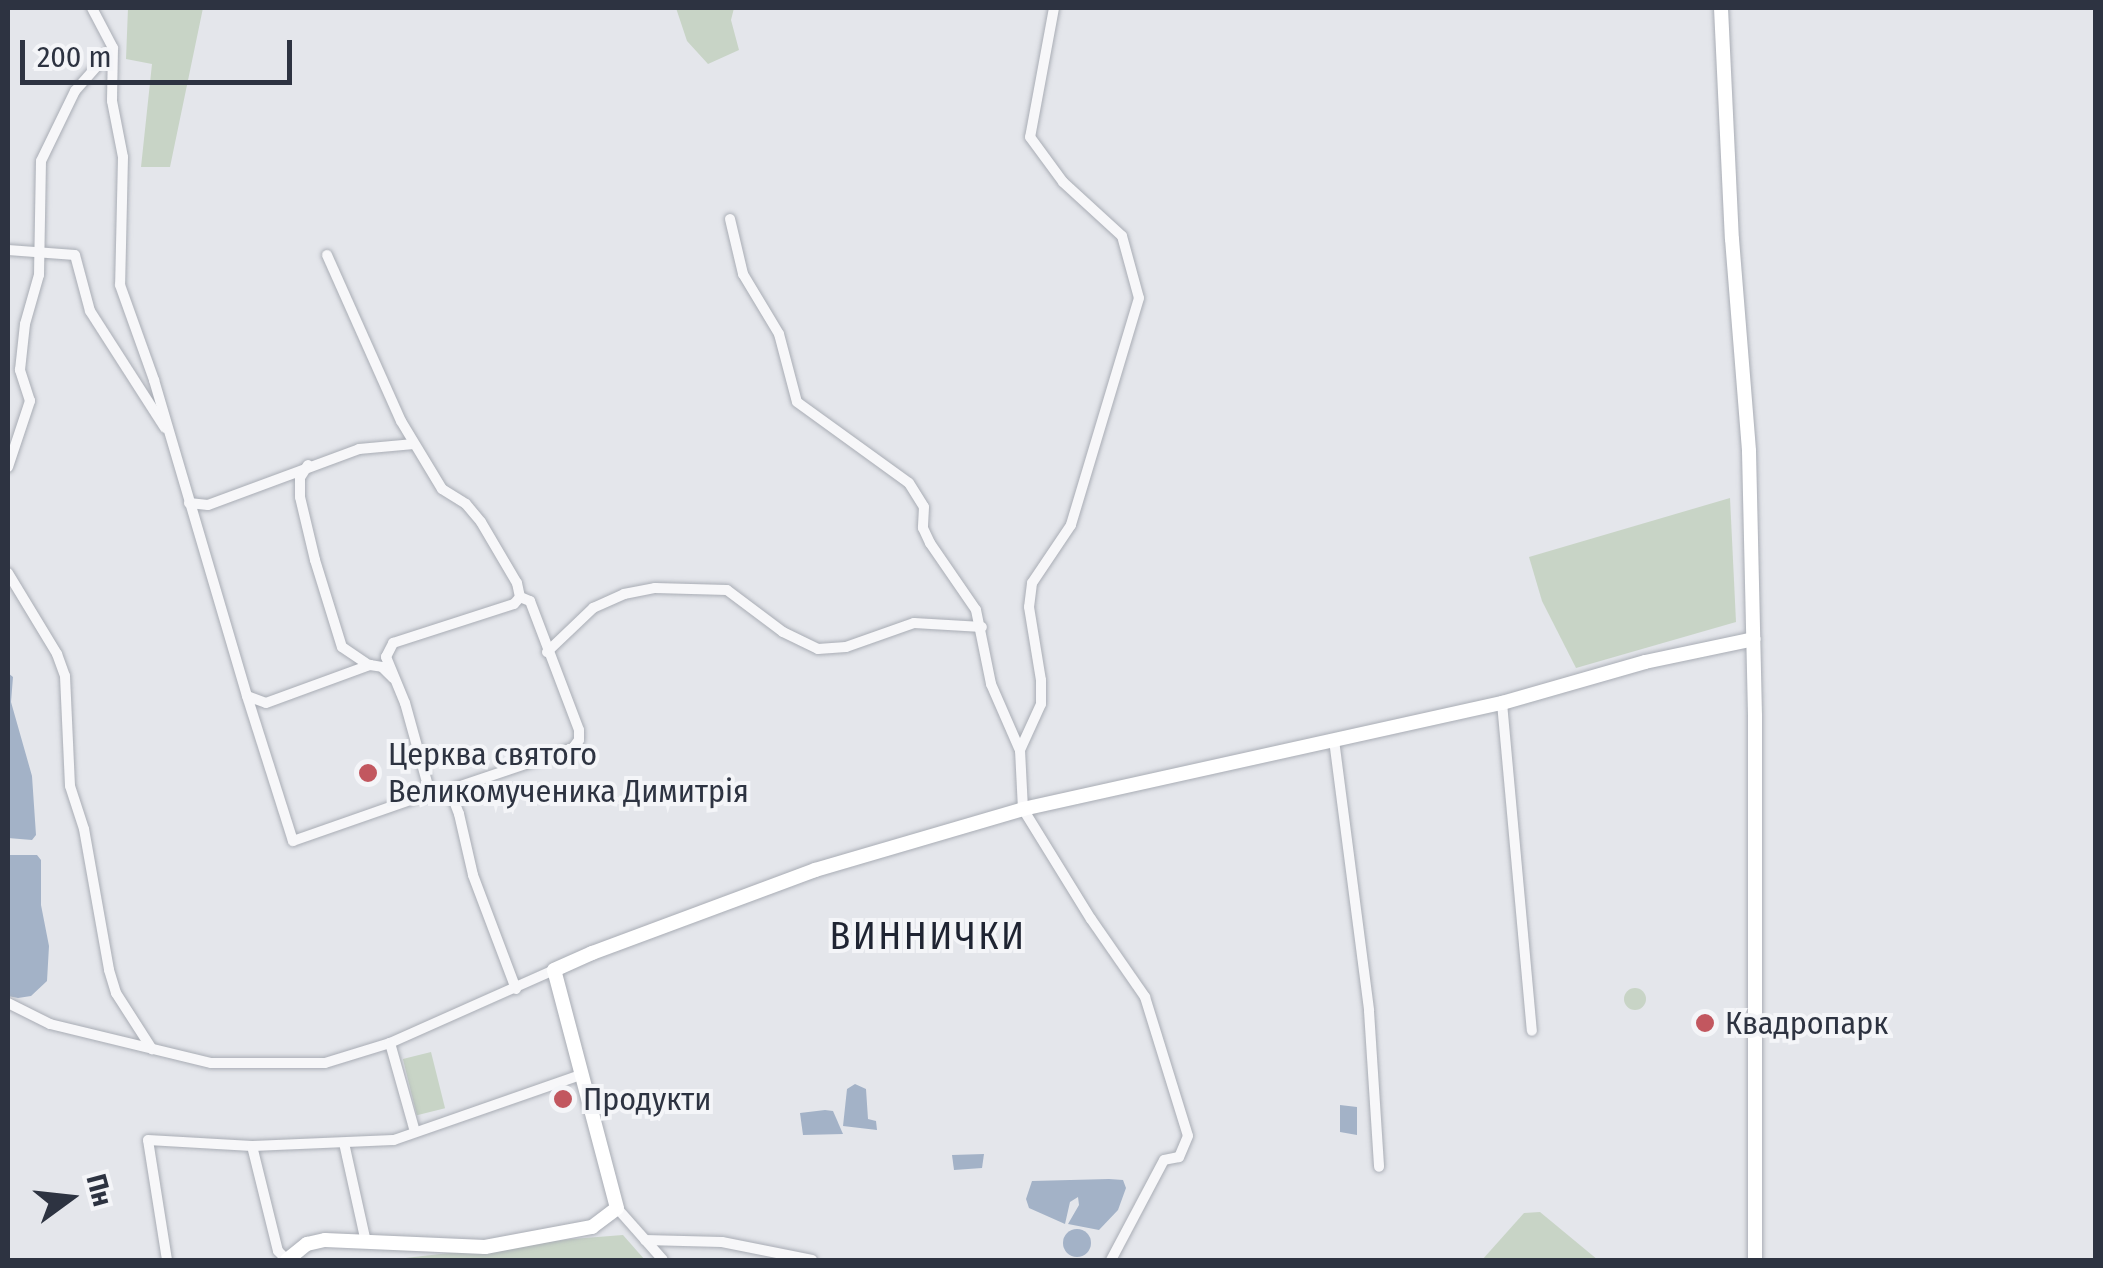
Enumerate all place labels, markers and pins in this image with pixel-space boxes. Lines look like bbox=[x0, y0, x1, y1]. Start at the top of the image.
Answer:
place label: Церква святого Великомученика Димитрія bbox=[388, 736, 749, 811]
marker: Церква святого Великомученика Димитрія bbox=[357, 762, 379, 784]
place label: Квадропарк bbox=[1725, 1004, 1888, 1042]
marker: Квадропарк bbox=[1694, 1012, 1716, 1034]
place label: Продукти bbox=[583, 1080, 711, 1118]
marker: Продукти bbox=[552, 1088, 574, 1110]

